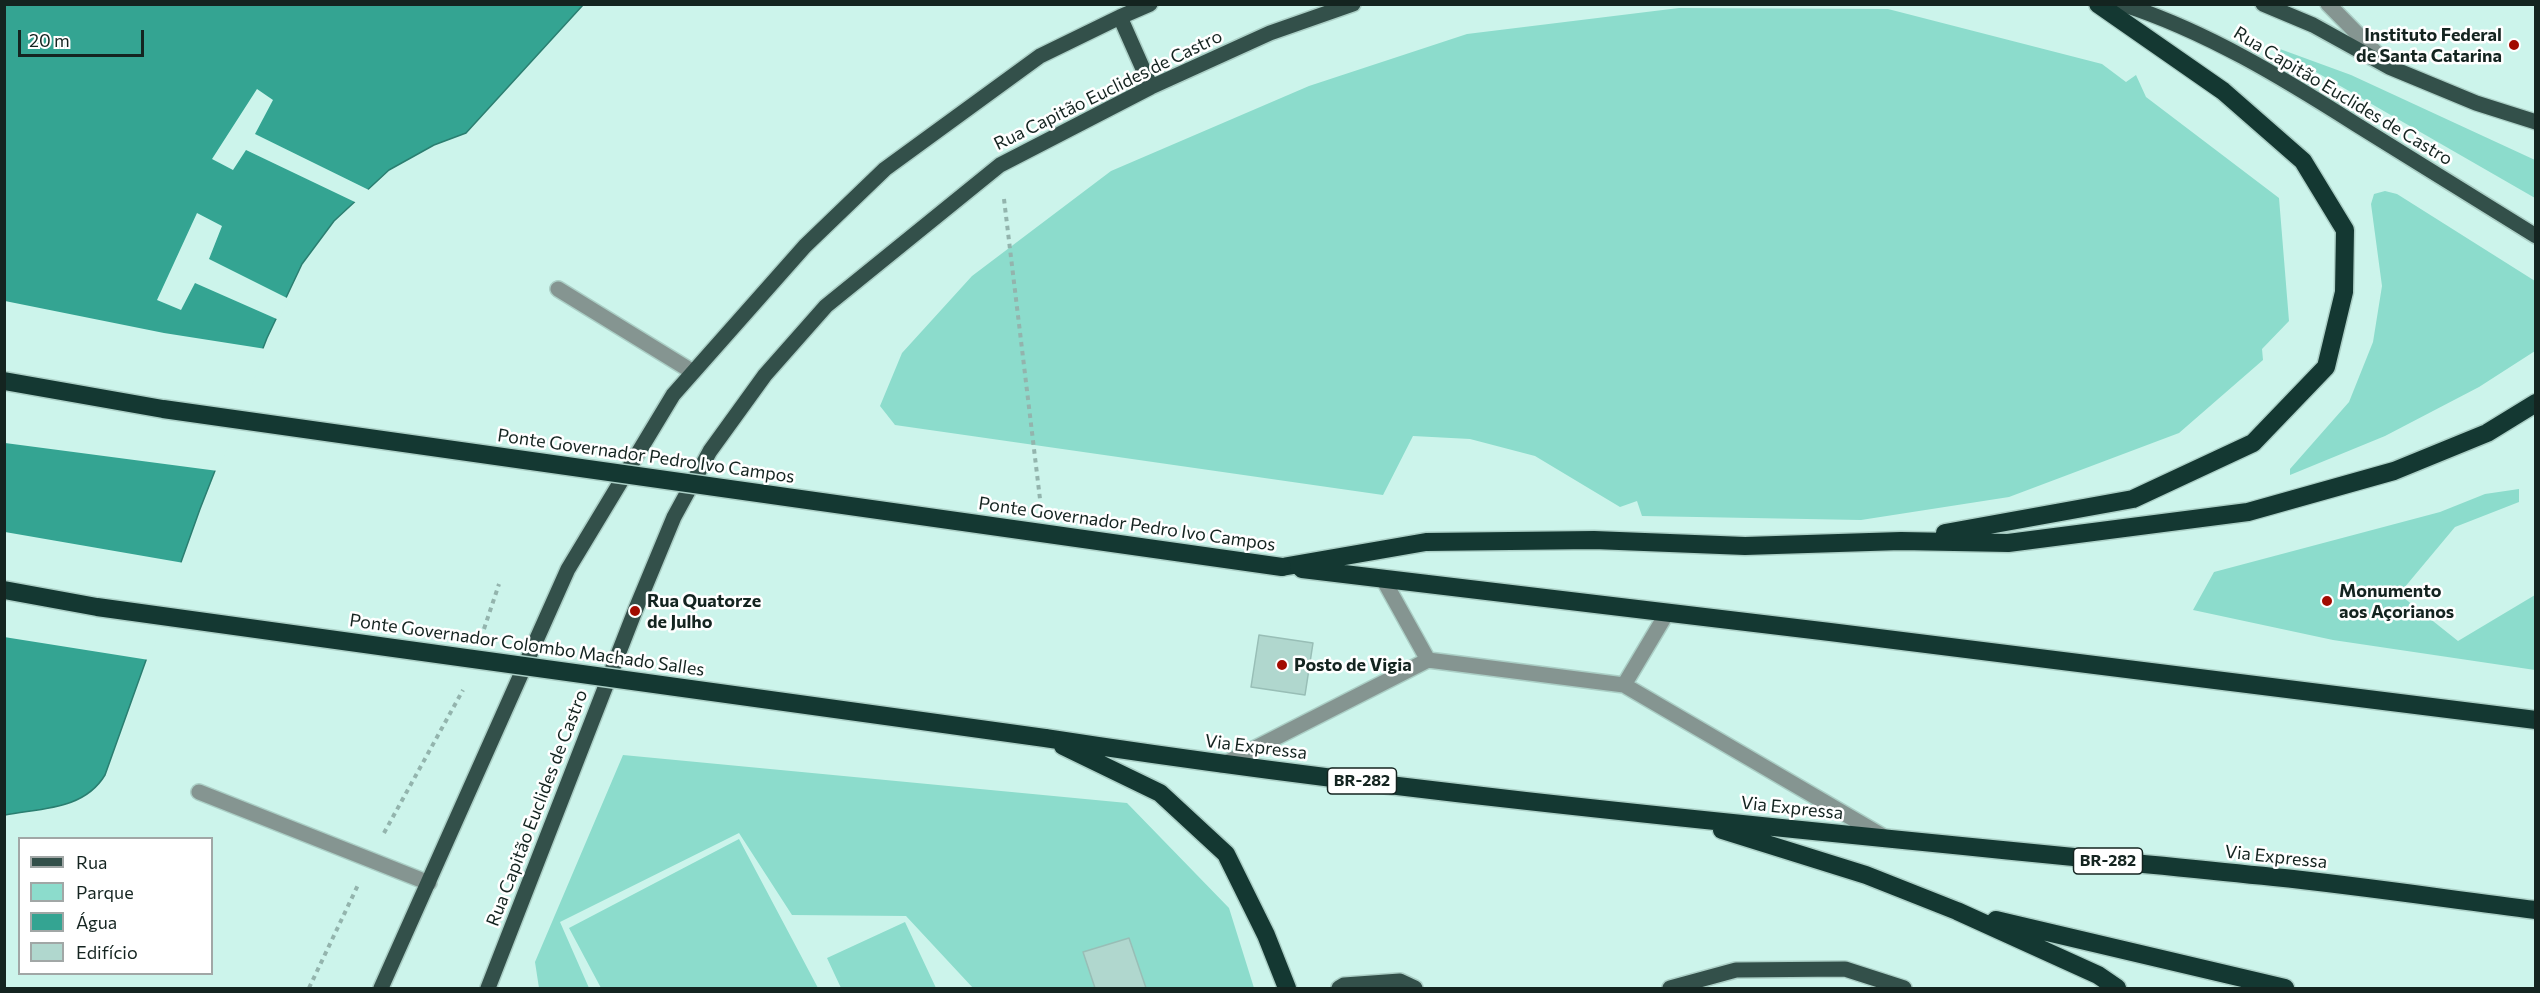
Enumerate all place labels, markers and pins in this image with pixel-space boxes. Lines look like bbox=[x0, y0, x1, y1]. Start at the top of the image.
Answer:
place label: Instituto Federal de Santa Catarina bbox=[2356, 24, 2502, 66]
marker: Instituto Federal de Santa Catarina bbox=[2507, 38, 2521, 52]
place label: Monumento aos Açorianos bbox=[2339, 580, 2454, 622]
place label: Rua Quatorze de Julho bbox=[647, 590, 761, 632]
marker: Monumento aos Açorianos bbox=[2320, 594, 2334, 608]
marker: Rua Quatorze de Julho bbox=[628, 604, 642, 618]
place label: Posto de Vigia bbox=[1294, 654, 1412, 676]
marker: Posto de Vigia bbox=[1275, 658, 1289, 672]

